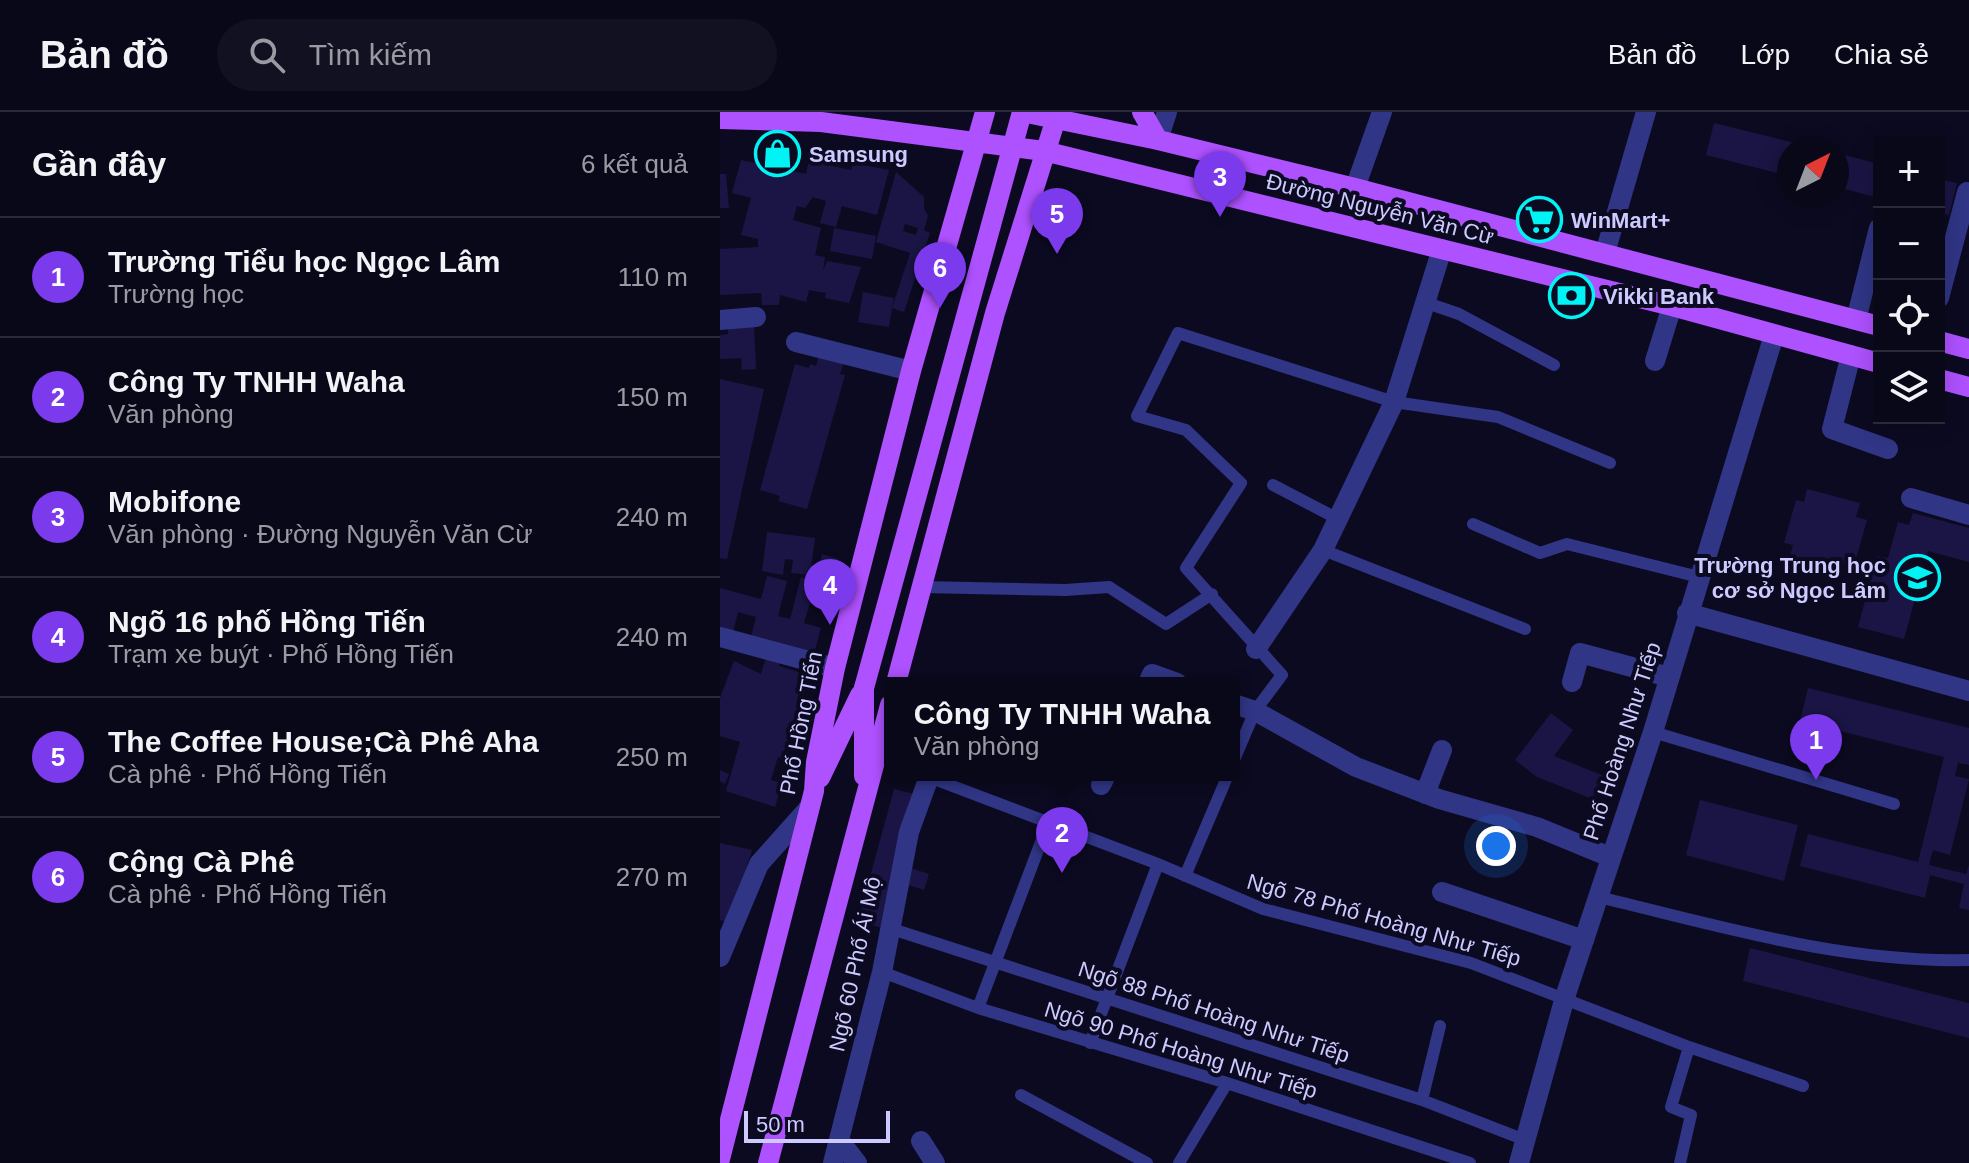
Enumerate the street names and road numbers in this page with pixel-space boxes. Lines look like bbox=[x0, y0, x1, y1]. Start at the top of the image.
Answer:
street label: Đường Nguyễn Văn Cừ bbox=[1264, 169, 1497, 249]
street label: Phố Hoàng Như Tiếp bbox=[1578, 639, 1666, 843]
street label: Phố Hồng Tiến bbox=[775, 649, 827, 797]
street label: Ngõ 78 Phố Hoàng Như Tiếp bbox=[1244, 869, 1524, 971]
street label: Ngõ 60 Phố Ái Mộ bbox=[824, 874, 886, 1054]
street label: Ngõ 88 Phố Hoàng Như Tiếp bbox=[1075, 956, 1353, 1068]
street label: Ngõ 90 Phố Hoàng Như Tiếp bbox=[1042, 997, 1320, 1103]

